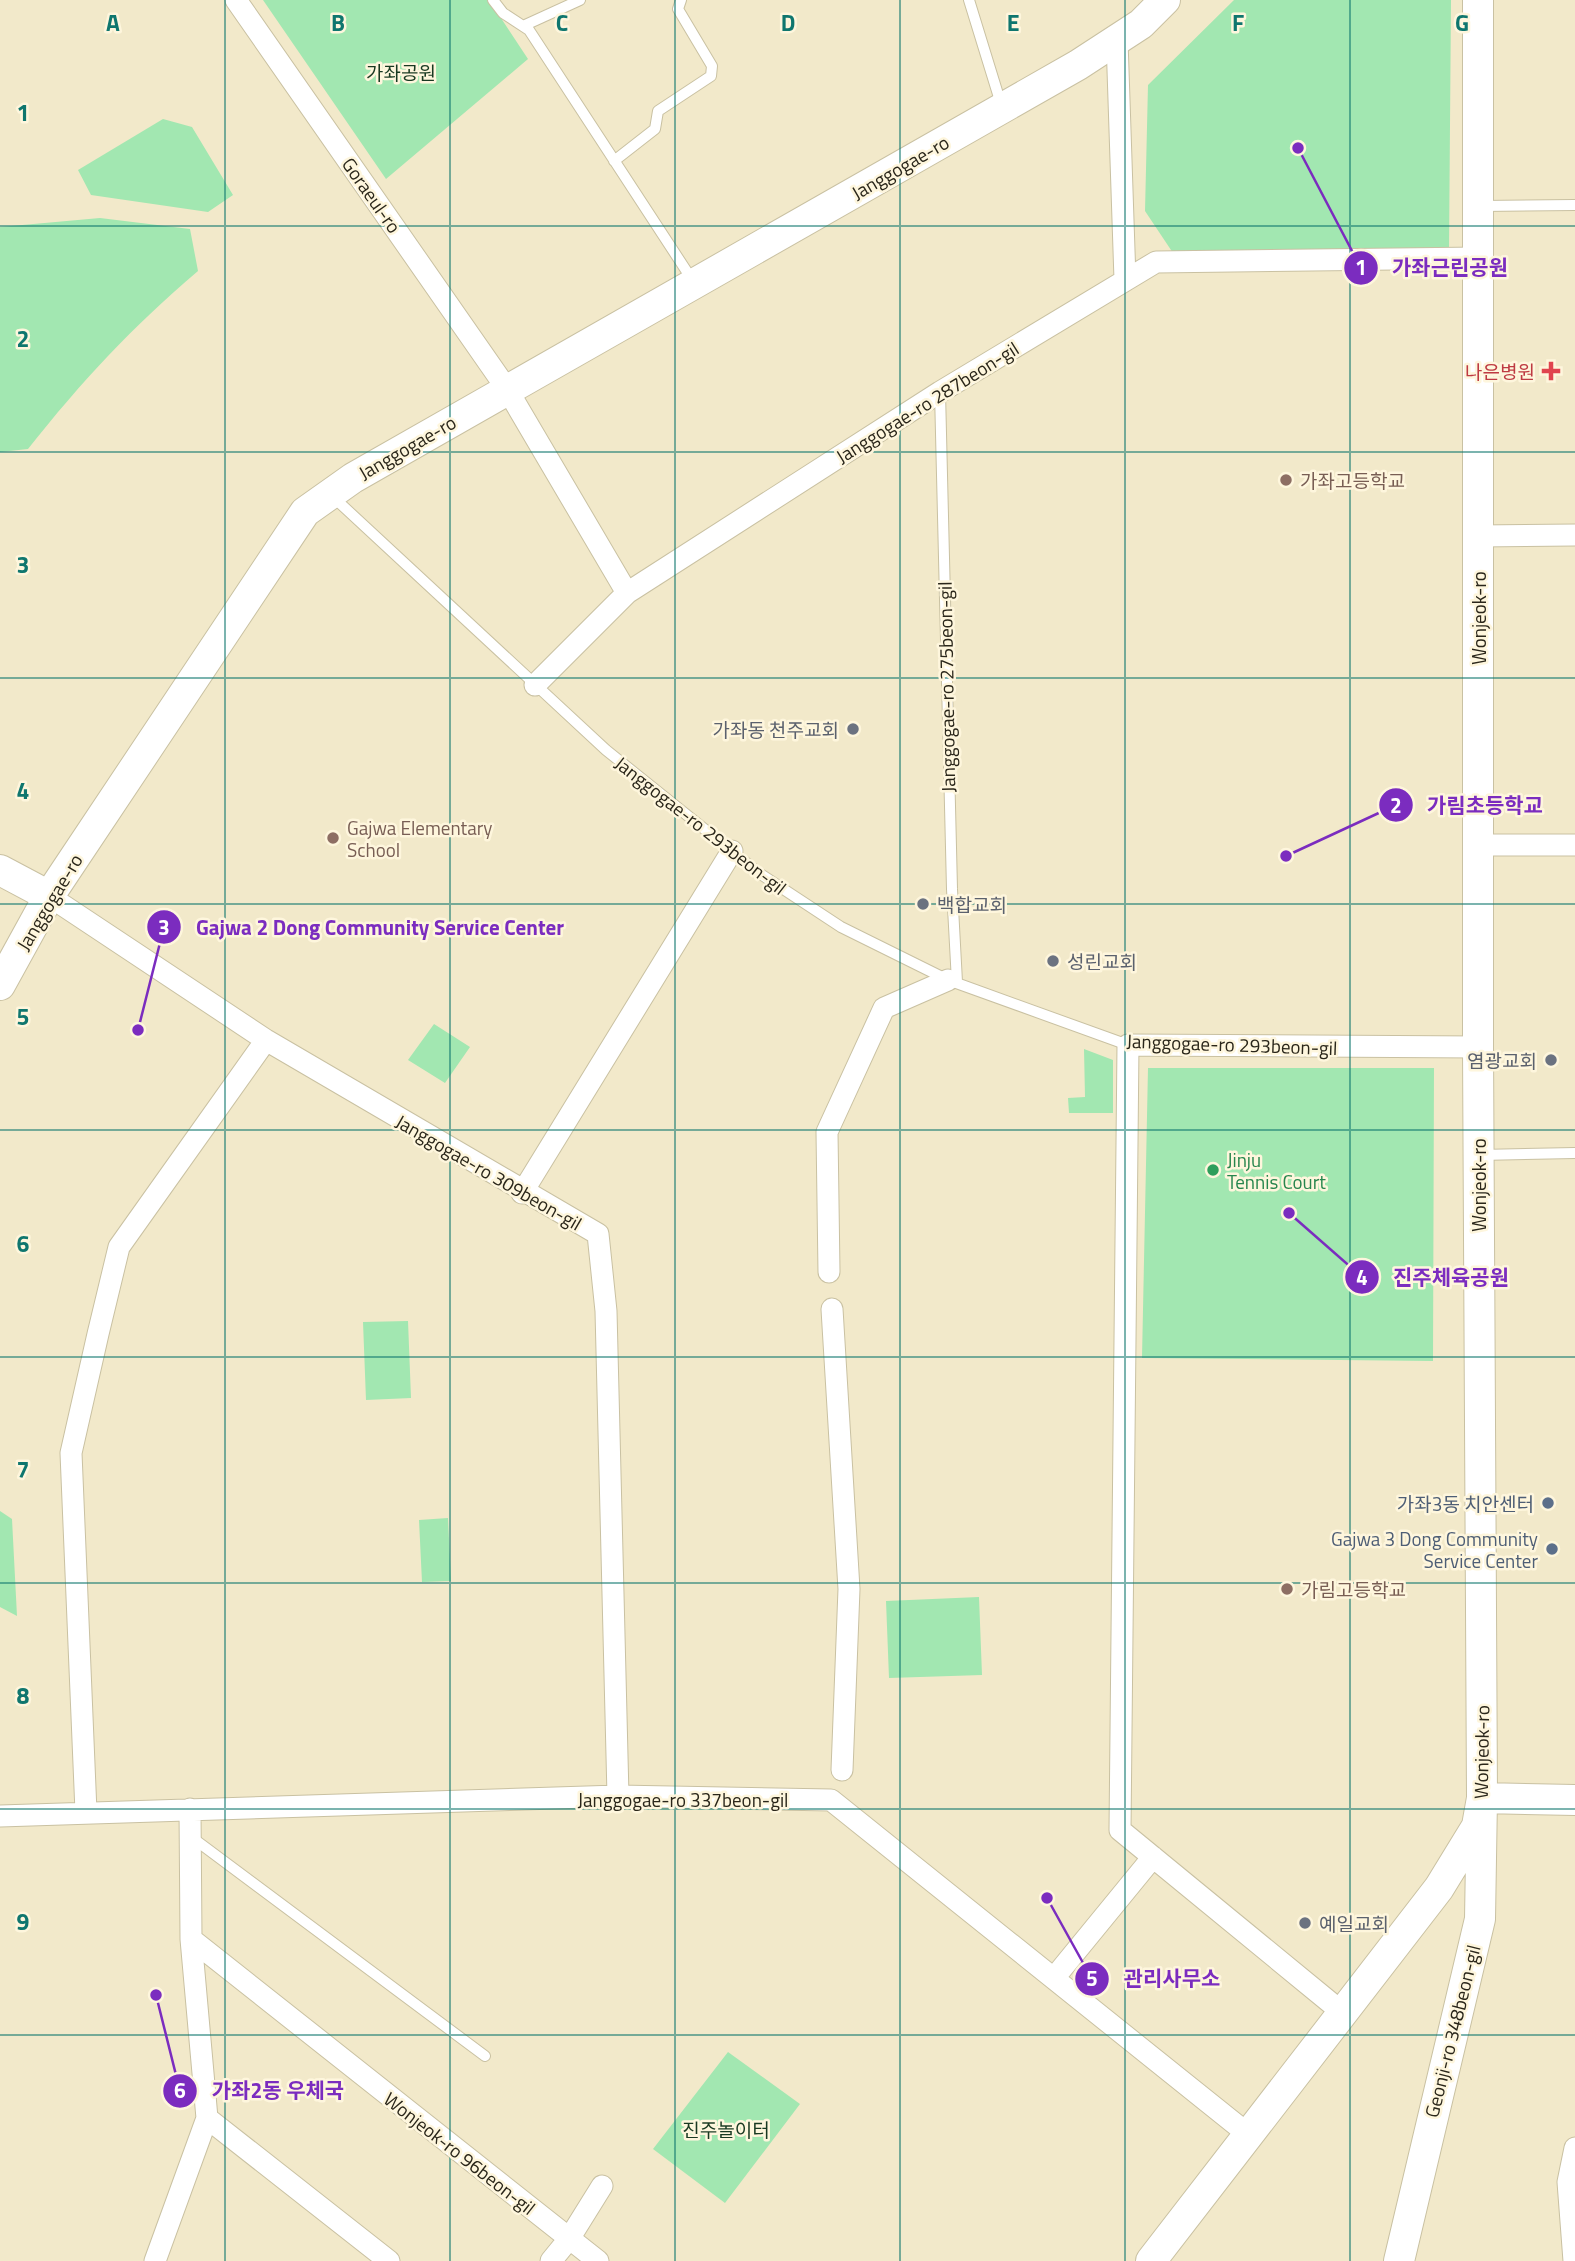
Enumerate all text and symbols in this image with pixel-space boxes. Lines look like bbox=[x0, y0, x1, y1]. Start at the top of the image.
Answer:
text: A bbox=[106, 5, 120, 40]
text: B bbox=[331, 5, 345, 40]
text: C bbox=[556, 5, 568, 40]
text: D bbox=[781, 5, 795, 40]
text: E bbox=[1007, 5, 1019, 40]
text: F bbox=[1232, 5, 1244, 40]
text: G bbox=[1455, 5, 1469, 40]
park label: 가좌공원 bbox=[366, 58, 436, 87]
text: 1 bbox=[17, 95, 29, 130]
street label: Janggogae-ro bbox=[846, 127, 954, 207]
street label: Goraeul-ro bbox=[335, 151, 409, 239]
callout: 가좌근린공원 bbox=[1343, 247, 1522, 289]
text: 1 bbox=[1355, 251, 1367, 283]
text: 가좌근린공원 bbox=[1392, 251, 1508, 283]
text: 2 bbox=[17, 321, 29, 356]
street label: Janggogae-ro 287beon-gil bbox=[830, 334, 1024, 470]
place label: 나은병원 bbox=[1465, 357, 1535, 386]
marker: 나은병원 bbox=[1541, 361, 1561, 381]
street label: Janggogae-ro bbox=[353, 407, 461, 487]
place label: 가좌고등학교 bbox=[1300, 466, 1405, 495]
marker: 가좌고등학교 bbox=[1278, 472, 1294, 488]
text: 3 bbox=[17, 547, 29, 582]
street label: Wonjeok-ro bbox=[1464, 571, 1493, 665]
street label: Janggogae-ro 275beon-gil bbox=[930, 581, 962, 793]
place label: 가좌동 천주교회 bbox=[712, 715, 839, 744]
marker: 가좌동 천주교회 bbox=[845, 721, 861, 737]
street label: Janggogae-ro 293beon-gil bbox=[609, 749, 793, 901]
text: 4 bbox=[17, 773, 29, 808]
callout: 가림초등학교 bbox=[1378, 784, 1557, 826]
text: 2 bbox=[1390, 789, 1402, 821]
text: 가림초등학교 bbox=[1427, 789, 1543, 821]
place label: Gajwa Elementary School bbox=[347, 813, 493, 864]
marker: Gajwa Elementary School bbox=[325, 830, 341, 846]
street label: Janggogae-ro bbox=[9, 848, 89, 956]
place label: 백합교회 bbox=[937, 890, 1007, 919]
marker: 백합교회 bbox=[915, 896, 931, 912]
callout: Gajwa 2 Dong Community Service Center bbox=[147, 906, 578, 948]
text: 3 bbox=[158, 911, 170, 943]
text: Gajwa 2 Dong Community Service Center bbox=[196, 911, 564, 943]
place label: 성린교회 bbox=[1067, 947, 1137, 976]
marker: 성린교회 bbox=[1045, 953, 1061, 969]
text: 5 bbox=[17, 999, 29, 1034]
street label: Janggogae-ro 293beon-gil bbox=[1126, 1026, 1338, 1062]
place label: 염광교회 bbox=[1467, 1046, 1537, 1075]
marker: 염광교회 bbox=[1543, 1052, 1559, 1068]
street label: Janggogae-ro 309beon-gil bbox=[390, 1107, 588, 1237]
street label: Wonjeok-ro bbox=[1464, 1138, 1493, 1232]
place label: Jinju Tennis Court bbox=[1227, 1145, 1326, 1196]
marker: Jinju Tennis Court bbox=[1205, 1162, 1221, 1178]
text: 6 bbox=[17, 1226, 30, 1261]
callout: 진주체육공원 bbox=[1344, 1256, 1523, 1298]
text: 4 bbox=[1356, 1261, 1368, 1293]
text: 진주체육공원 bbox=[1393, 1261, 1509, 1293]
text: 7 bbox=[17, 1452, 29, 1487]
place label: 가좌3동 치안센터 bbox=[1397, 1489, 1534, 1518]
marker: 가좌3동 치안센터 bbox=[1540, 1495, 1556, 1511]
place label: Gajwa 3 Dong Community Service Center bbox=[1331, 1524, 1538, 1575]
marker: Gajwa 3 Dong Community Service Center bbox=[1544, 1541, 1560, 1557]
place label: 가림고등학교 bbox=[1301, 1575, 1406, 1604]
marker: 가림고등학교 bbox=[1279, 1581, 1295, 1597]
text: 8 bbox=[17, 1678, 30, 1713]
street label: Wonjeok-ro bbox=[1466, 1705, 1496, 1799]
street label: Janggogae-ro 337beon-gil bbox=[578, 1785, 788, 1814]
text: 9 bbox=[17, 1904, 30, 1939]
place label: 예일교회 bbox=[1319, 1909, 1389, 1938]
marker: 예일교회 bbox=[1297, 1915, 1313, 1931]
street label: Geonji-ro 348beon-gil bbox=[1416, 1942, 1488, 2120]
callout: 관리사무소 bbox=[1074, 1958, 1234, 2000]
text: 5 bbox=[1086, 1962, 1098, 1994]
text: 관리사무소 bbox=[1124, 1962, 1220, 1994]
callout: 가좌2동 우체국 bbox=[163, 2070, 358, 2112]
text: 6 bbox=[174, 2074, 186, 2106]
text: 가좌2동 우체국 bbox=[212, 2074, 344, 2106]
street label: Wonjeok-ro 96beon-gil bbox=[378, 2084, 542, 2222]
park label: 진주놀이터 bbox=[682, 2115, 770, 2144]

